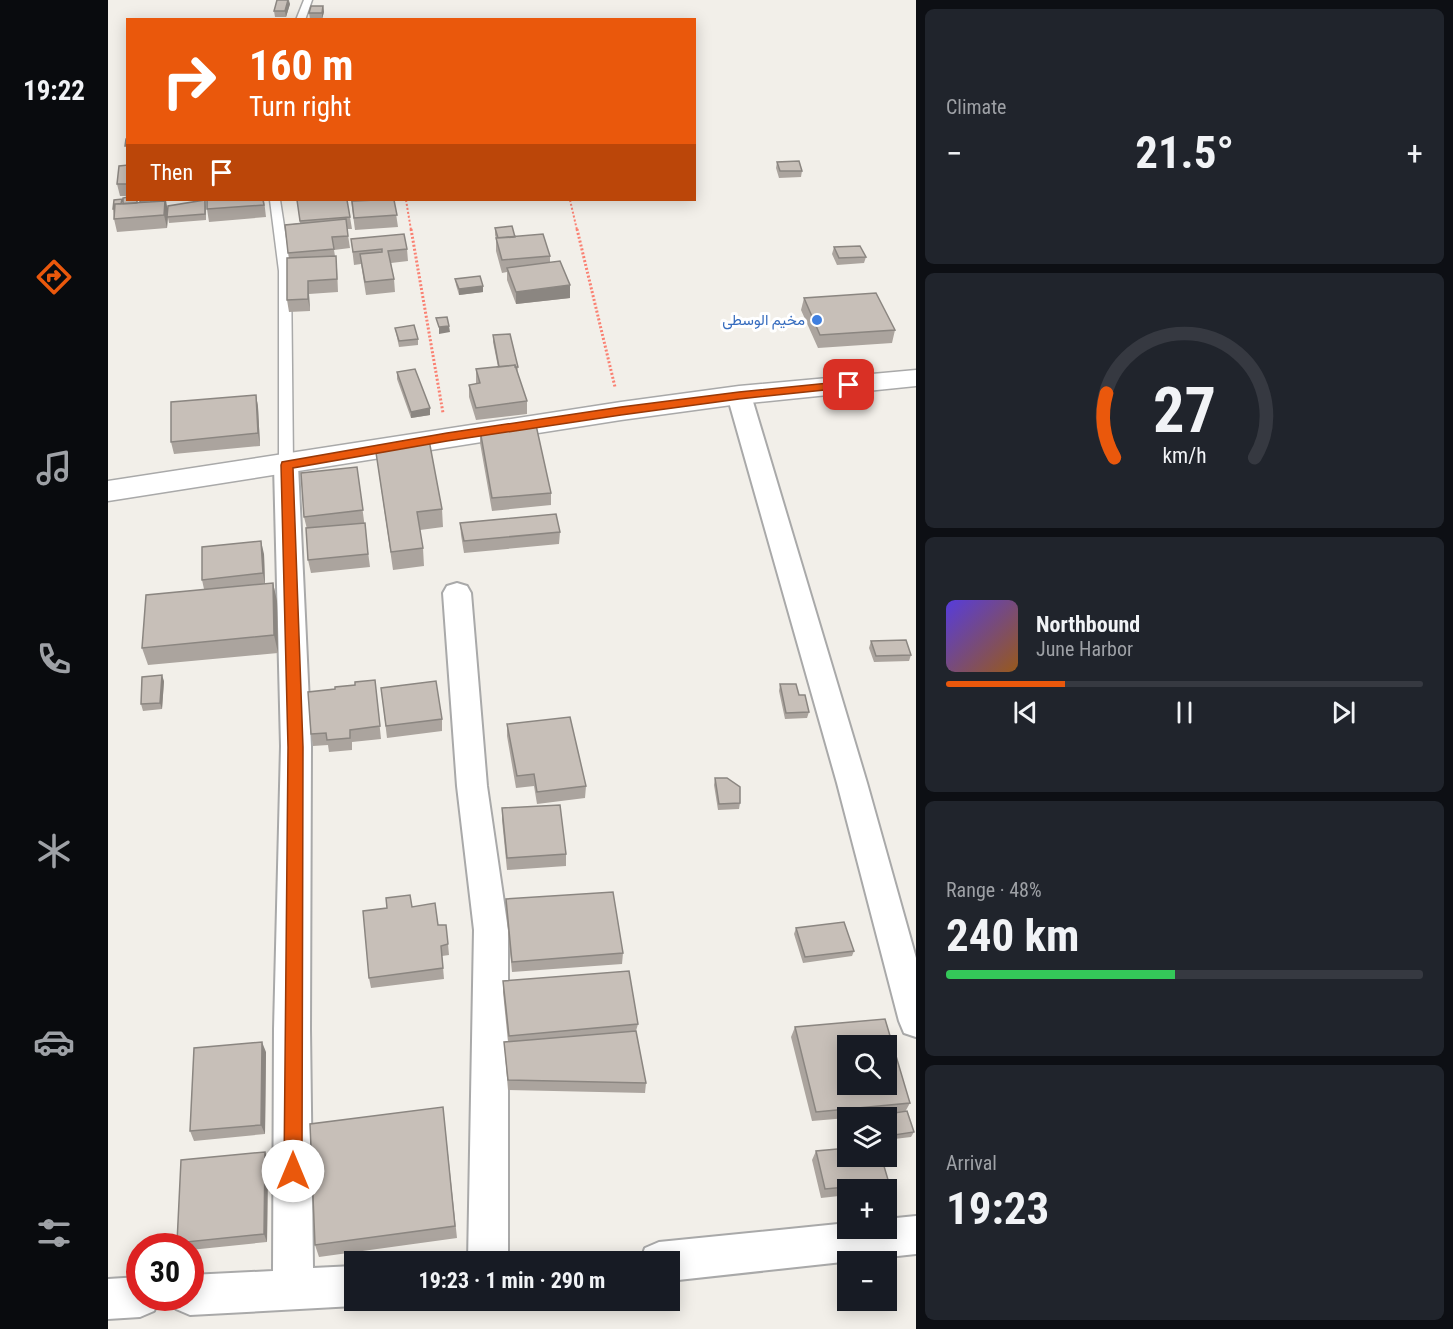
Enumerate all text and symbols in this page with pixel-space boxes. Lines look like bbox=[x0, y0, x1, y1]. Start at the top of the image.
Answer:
text: 160 m bbox=[249, 41, 354, 90]
icon: right bbox=[150, 42, 228, 120]
text: 19:22 bbox=[23, 75, 85, 107]
text: Turn right bbox=[249, 91, 351, 123]
text: Climate bbox=[946, 95, 1006, 119]
text: 21.5° bbox=[1135, 126, 1234, 179]
text: − bbox=[946, 134, 963, 173]
text: + bbox=[1407, 134, 1423, 173]
icon: arrive bbox=[205, 156, 238, 189]
text: Then bbox=[150, 160, 193, 185]
icon: directions bbox=[33, 256, 75, 298]
place label: مخيم الوسطى bbox=[722, 311, 805, 330]
marker: مخيم الوسطى bbox=[810, 313, 824, 327]
pin bbox=[823, 359, 874, 410]
icon: arrive bbox=[832, 368, 865, 401]
text: 27 bbox=[1153, 374, 1216, 447]
text: km/h bbox=[1162, 443, 1207, 468]
icon: music bbox=[33, 447, 75, 489]
text: Northbound bbox=[1036, 612, 1140, 637]
text: June Harbor bbox=[1036, 637, 1133, 661]
icon: phone bbox=[33, 638, 75, 680]
icon: previous bbox=[1009, 696, 1042, 729]
icon: pause bbox=[1168, 696, 1201, 729]
icon: next bbox=[1327, 696, 1360, 729]
icon: climate bbox=[33, 830, 75, 872]
text: Range · 48% bbox=[946, 878, 1042, 902]
text: 240 km bbox=[946, 909, 1079, 962]
icon: car bbox=[33, 1021, 75, 1063]
map controls bbox=[837, 1035, 897, 1311]
button: search bbox=[837, 1035, 897, 1095]
button: layers bbox=[837, 1107, 897, 1167]
position arrow bbox=[261, 1139, 325, 1203]
text: Arrival bbox=[946, 1151, 997, 1175]
button: + bbox=[837, 1179, 897, 1239]
text: 19:23 bbox=[946, 1182, 1049, 1235]
icon: filters bbox=[33, 1212, 75, 1254]
speed limit sign: 30 bbox=[126, 1233, 204, 1311]
button: − bbox=[837, 1251, 897, 1311]
text: 19:23 · 1 min · 290 m bbox=[419, 1268, 605, 1293]

